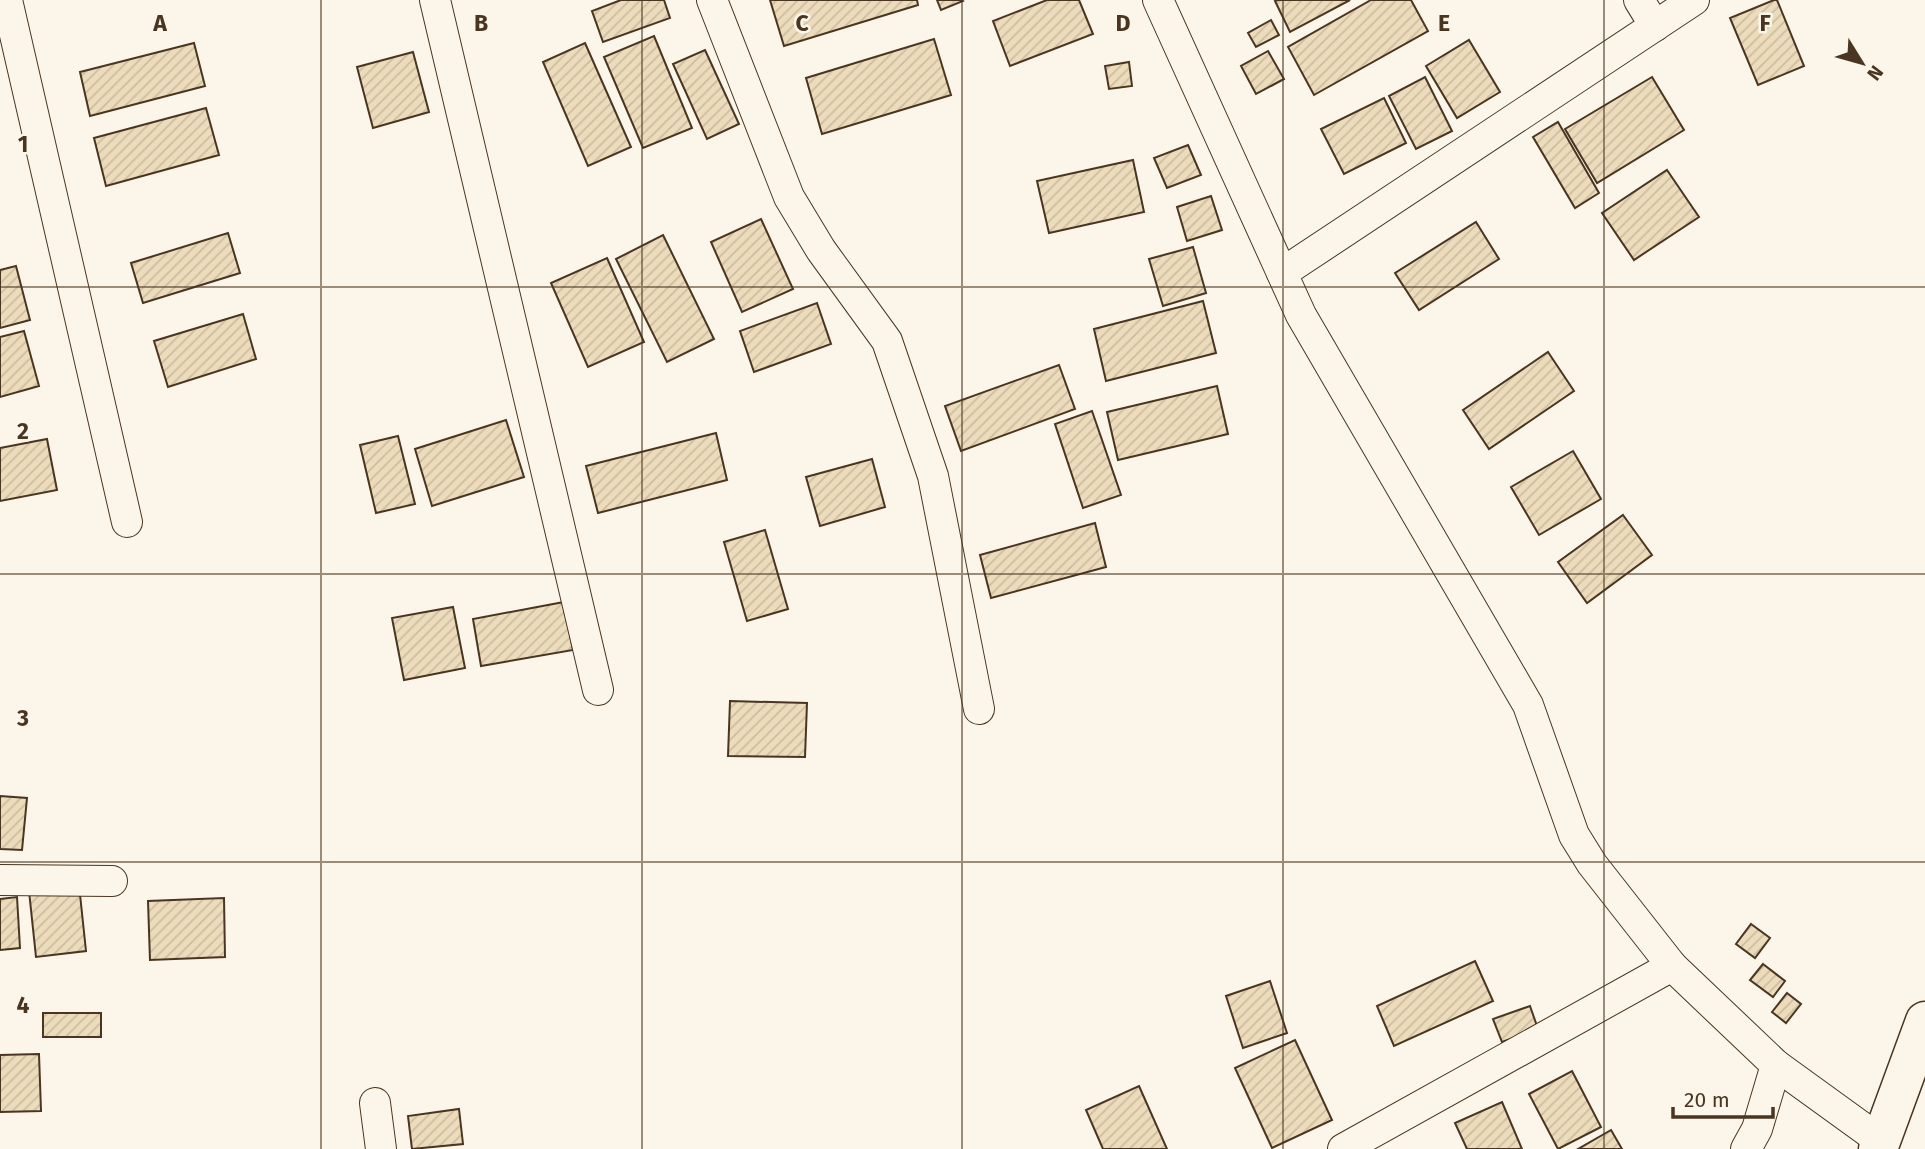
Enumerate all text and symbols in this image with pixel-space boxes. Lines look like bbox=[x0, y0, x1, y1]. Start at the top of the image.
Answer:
text: A bbox=[152, 9, 167, 37]
text: B bbox=[474, 9, 488, 37]
text: C bbox=[795, 9, 809, 37]
text: D bbox=[1116, 9, 1131, 37]
text: E bbox=[1438, 9, 1450, 37]
text: F bbox=[1759, 9, 1771, 37]
north arrow bbox=[1827, 28, 1897, 98]
text: N bbox=[1862, 61, 1888, 85]
text: 1 bbox=[18, 130, 28, 158]
text: 2 bbox=[17, 417, 29, 445]
text: 3 bbox=[16, 704, 29, 732]
text: 4 bbox=[17, 991, 30, 1019]
scale bar bbox=[1673, 1076, 1773, 1120]
text: 20 m bbox=[1684, 1087, 1730, 1113]

